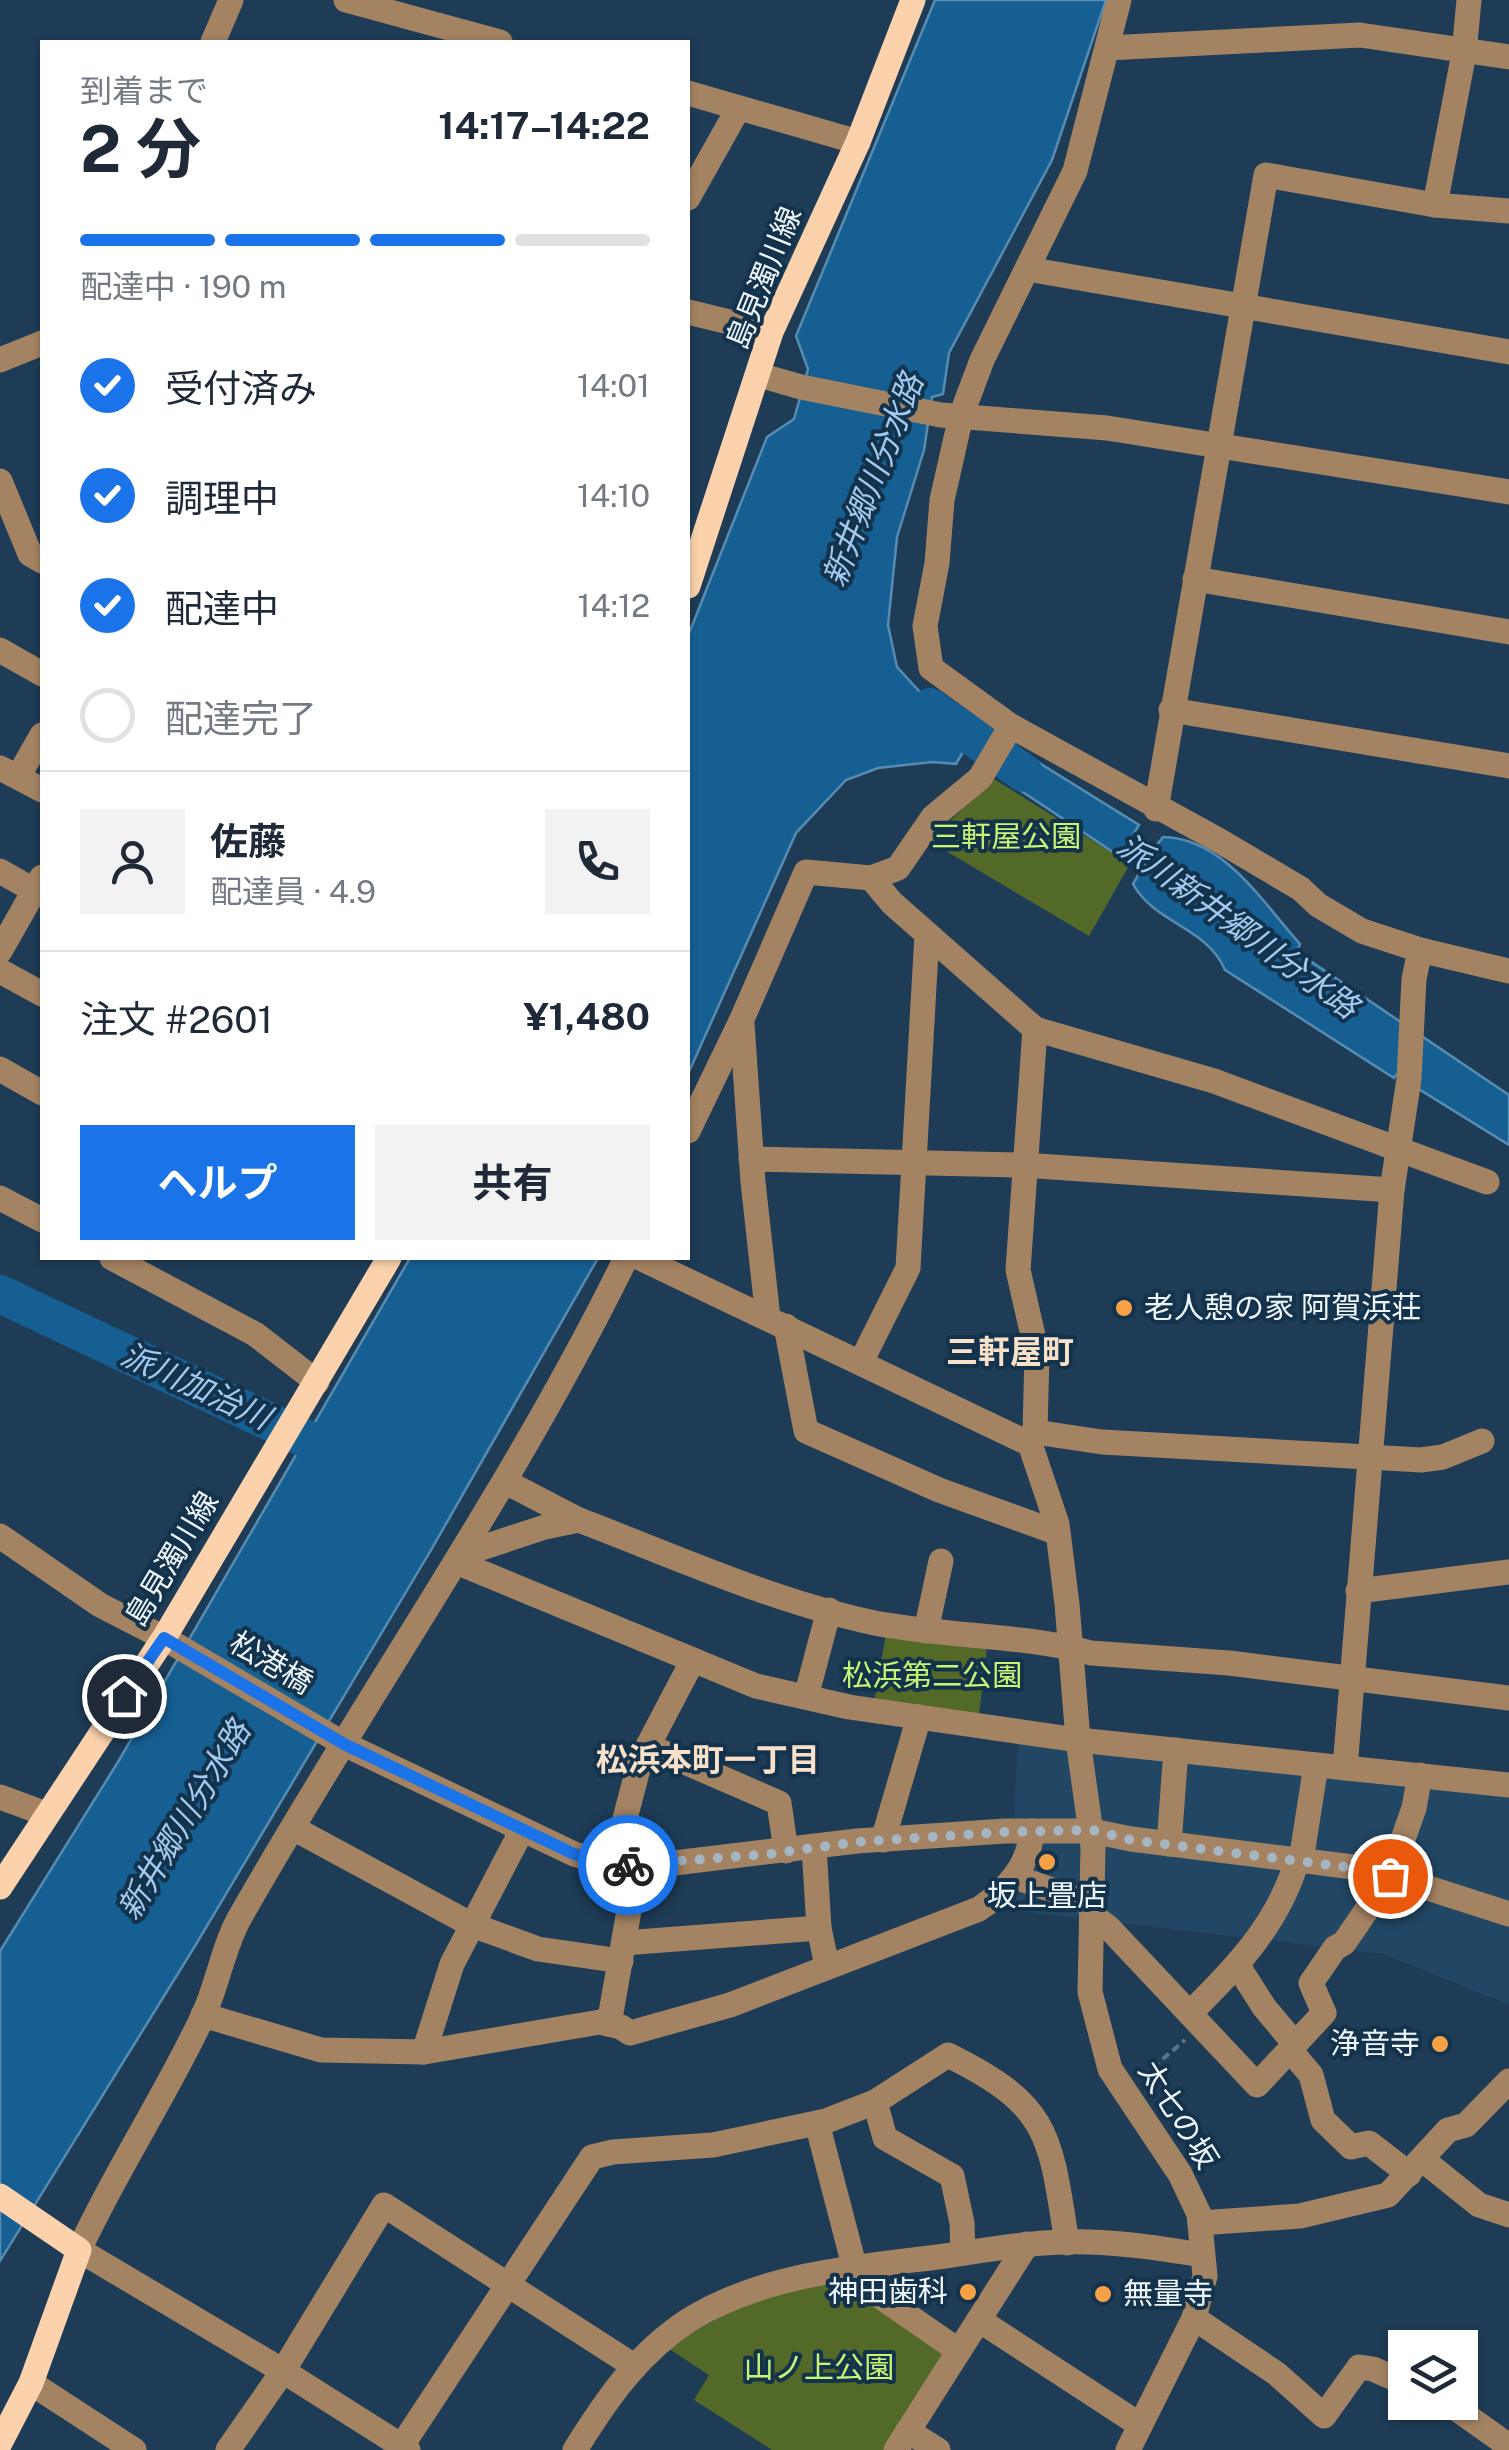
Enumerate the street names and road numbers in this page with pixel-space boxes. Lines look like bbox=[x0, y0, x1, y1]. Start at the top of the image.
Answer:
street label: 島見濁川線 bbox=[718, 201, 808, 354]
street label: 島見濁川線 bbox=[117, 1485, 225, 1632]
street label: 松港橋 bbox=[224, 1624, 319, 1701]
street label: 太七の坂 bbox=[1132, 2054, 1226, 2175]

